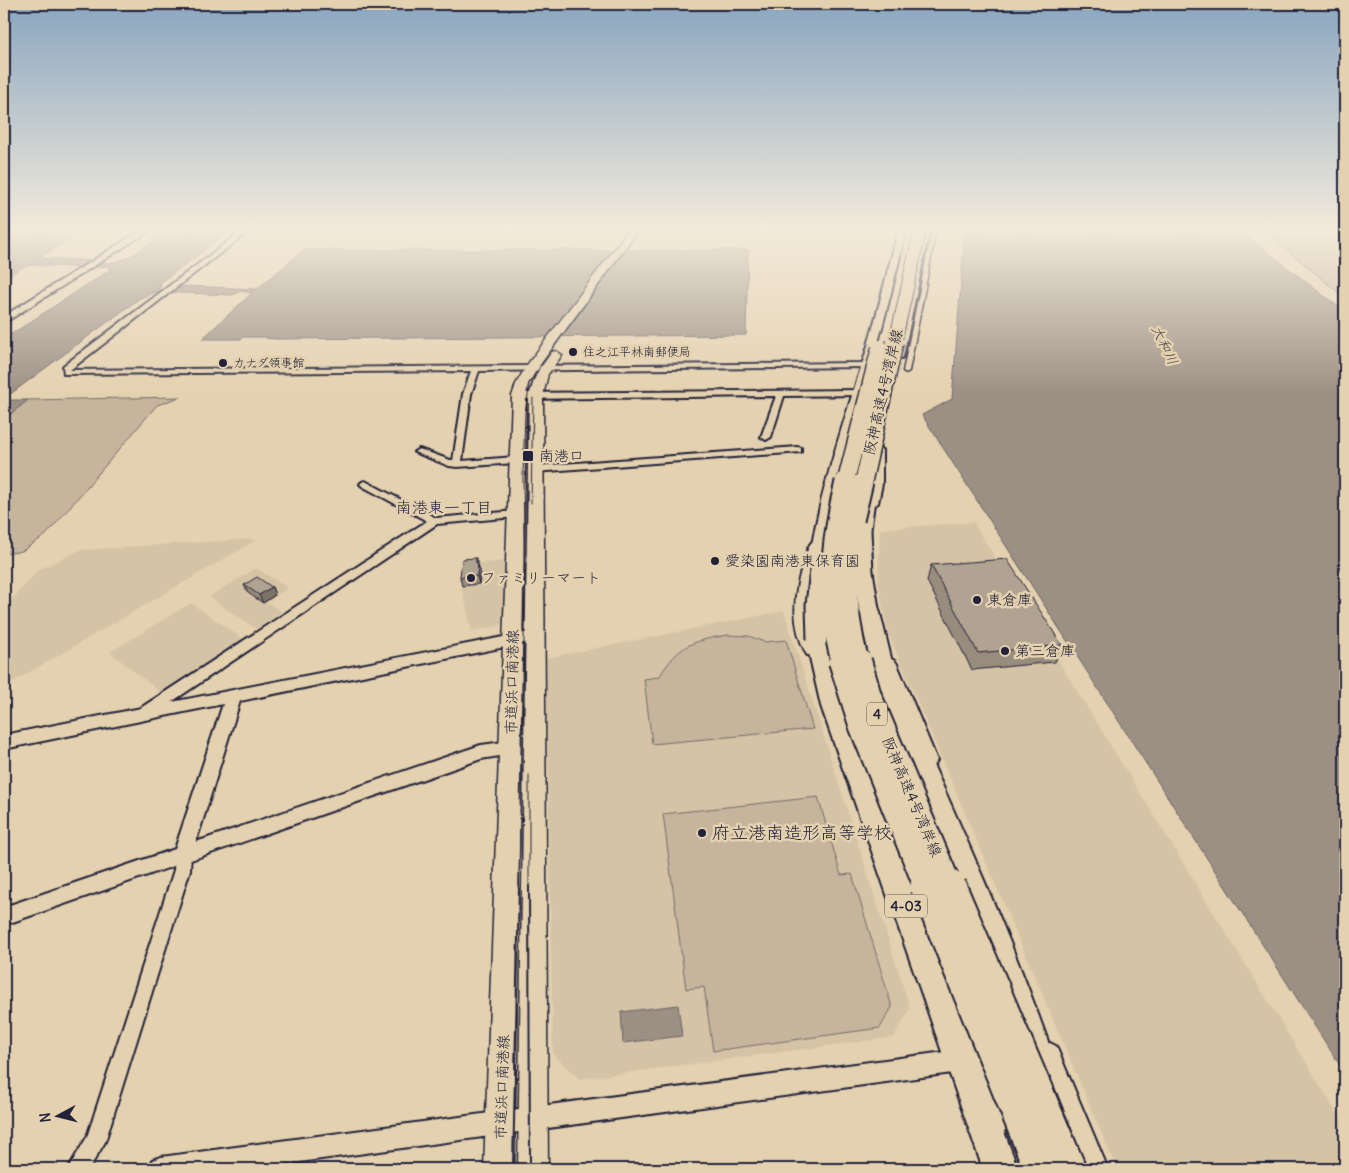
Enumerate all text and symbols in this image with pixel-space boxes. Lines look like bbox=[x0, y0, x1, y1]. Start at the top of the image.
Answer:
water label: 大和川 bbox=[1148, 322, 1182, 368]
street label: 阪神高速4号湾岸線 bbox=[859, 327, 906, 457]
place label: 住之江平林南郵便局 bbox=[583, 344, 691, 359]
marker: 住之江平林南郵便局 bbox=[567, 346, 579, 358]
place label: カナダ領事館 bbox=[233, 355, 305, 370]
marker: カナダ領事館 bbox=[217, 357, 229, 369]
place label: 南港口 bbox=[539, 446, 584, 465]
marker: 南港口 bbox=[521, 449, 535, 463]
district label: 南港東一丁目 bbox=[396, 497, 492, 517]
place label: 愛染園南港東保育園 bbox=[725, 551, 860, 570]
marker: 愛染園南港東保育園 bbox=[709, 555, 721, 567]
place label: ファミリーマート bbox=[481, 568, 601, 587]
marker: ファミリーマート bbox=[465, 572, 477, 584]
place label: 東倉庫 bbox=[987, 590, 1032, 609]
marker: 東倉庫 bbox=[971, 594, 983, 606]
street label: 市道浜口南港線 bbox=[501, 629, 522, 735]
place label: 第三倉庫 bbox=[1015, 641, 1075, 660]
marker: 第三倉庫 bbox=[999, 645, 1011, 657]
road number: 4 bbox=[867, 702, 887, 726]
street label: 阪神高速4号湾岸線 bbox=[879, 734, 946, 860]
place label: 府立港南造形高等学校 bbox=[712, 821, 892, 844]
marker: 府立港南造形高等学校 bbox=[696, 827, 708, 839]
road number: 4-03 bbox=[885, 894, 927, 918]
street label: 市道浜口南港線 bbox=[490, 1034, 513, 1140]
north arrow bbox=[32, 1090, 82, 1140]
text: N bbox=[36, 1112, 55, 1123]

